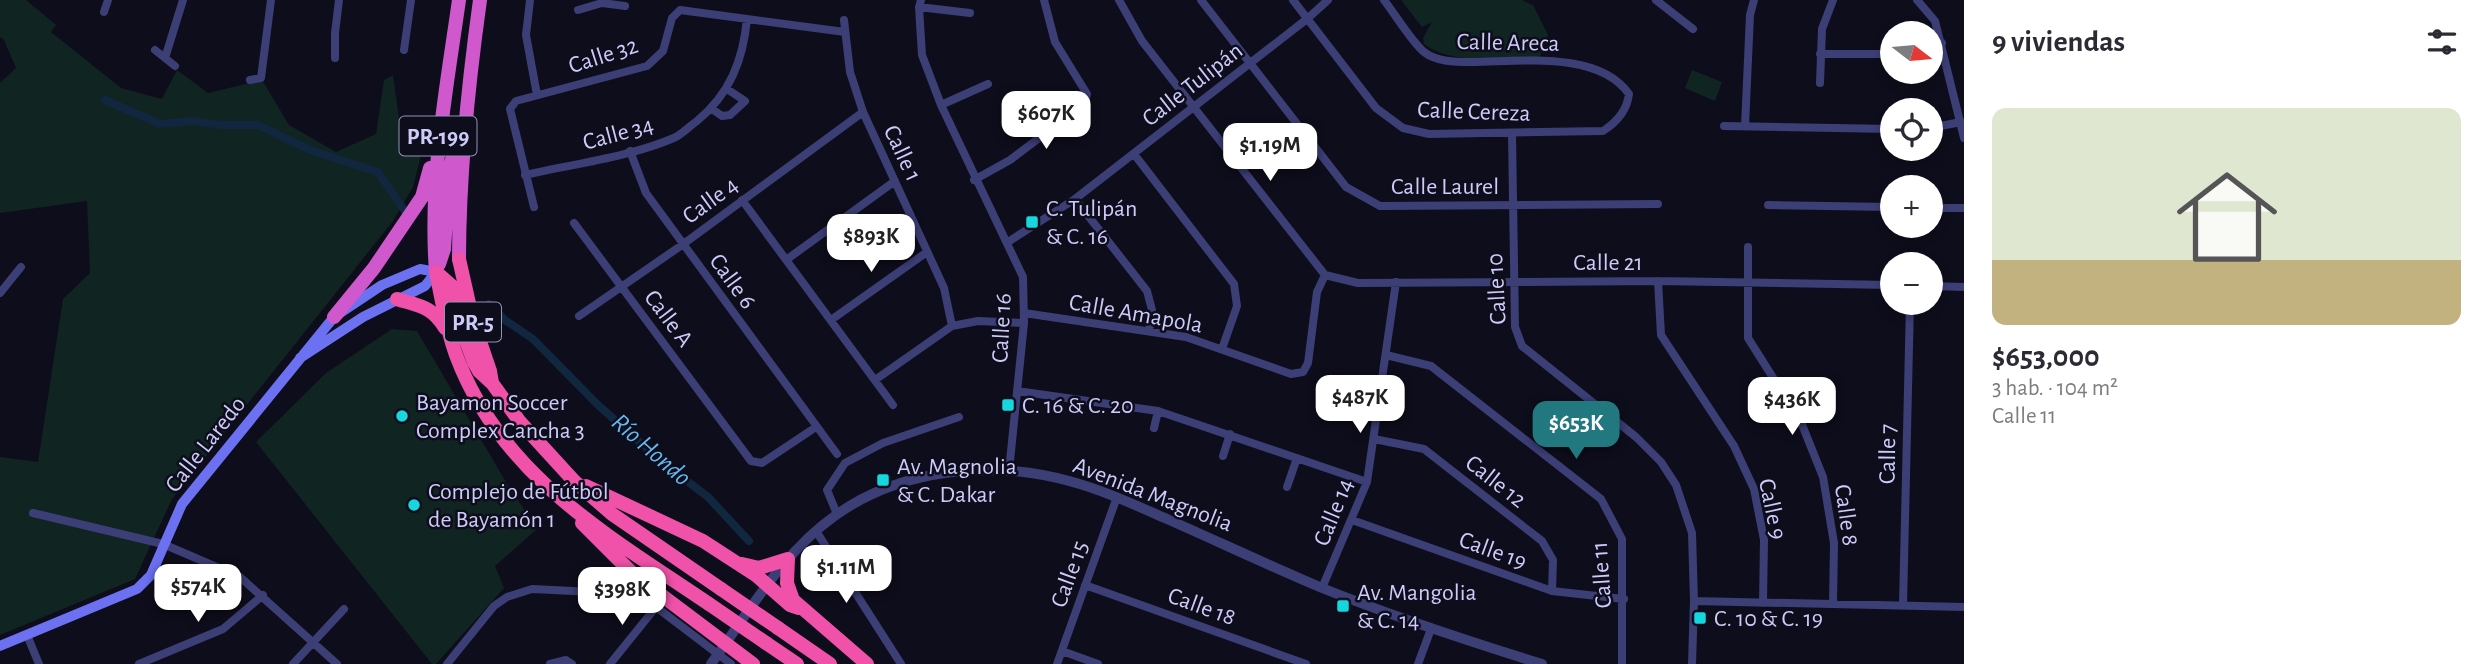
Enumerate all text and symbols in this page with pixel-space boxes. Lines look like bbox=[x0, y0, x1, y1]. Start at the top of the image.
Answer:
north arrow bbox=[1880, 21, 1942, 84]
map controls bbox=[1880, 21, 1943, 315]
icon: filters bbox=[2423, 23, 2461, 61]
text: 9 viviendas bbox=[1992, 27, 2125, 57]
street label: Calle Areca bbox=[1456, 30, 1560, 56]
street label: Calle 32 bbox=[566, 34, 641, 78]
street label: Calle Tulipán bbox=[1138, 38, 1247, 131]
pin: $607K bbox=[997, 92, 1095, 151]
street label: Calle Cereza bbox=[1417, 98, 1531, 126]
button: locate bbox=[1880, 98, 1943, 161]
text: $607K bbox=[1018, 102, 1074, 125]
street label: Calle 34 bbox=[580, 113, 656, 155]
road number: PR-199 bbox=[400, 116, 476, 155]
street label: Calle 1 bbox=[879, 122, 925, 185]
pin: $1.19M bbox=[1213, 124, 1327, 183]
text: $1.19M bbox=[1239, 134, 1301, 157]
icon: home bbox=[2164, 154, 2290, 280]
street label: Calle 4 bbox=[678, 173, 743, 229]
street label: Calle Laurel bbox=[1391, 175, 1499, 199]
button: + bbox=[1880, 175, 1943, 238]
place label: C. Tulipán & C. 16 bbox=[1046, 197, 1137, 249]
marker: C. Tulipán & C. 16 bbox=[1024, 214, 1040, 230]
pin: $893K bbox=[822, 215, 920, 274]
text: $893K bbox=[843, 225, 899, 248]
street label: Calle 6 bbox=[704, 250, 760, 314]
street label: Calle 21 bbox=[1573, 251, 1643, 275]
button: − bbox=[1880, 252, 1943, 315]
street label: Calle 10 bbox=[1483, 253, 1511, 325]
street label: Calle A bbox=[639, 286, 697, 352]
street label: Calle Amapola bbox=[1067, 290, 1205, 338]
street label: Calle 16 bbox=[988, 292, 1016, 364]
road number: PR-5 bbox=[445, 302, 501, 342]
text: $653,000 bbox=[1992, 342, 2100, 372]
pin: $487K bbox=[1311, 376, 1409, 435]
text: 3 hab. · 104 m² bbox=[1992, 377, 2118, 400]
pin: $436K bbox=[1743, 378, 1841, 437]
text: $487K bbox=[1332, 386, 1388, 409]
text: $436K bbox=[1764, 388, 1820, 411]
place label: Bayamon Soccer Complex Cancha 3 bbox=[416, 391, 585, 443]
street label: Calle Laredo bbox=[161, 392, 250, 497]
place label: C. 16 & C. 20 bbox=[1022, 394, 1134, 418]
marker: C. 16 & C. 20 bbox=[1000, 397, 1016, 413]
pin: $653K bbox=[1527, 402, 1625, 461]
text: Calle 11 bbox=[1992, 405, 2056, 428]
marker: Bayamon Soccer Complex Cancha 3 bbox=[394, 408, 410, 424]
water label: Río Hondo bbox=[607, 409, 696, 491]
text: $653K bbox=[1549, 412, 1603, 435]
street label: Calle 7 bbox=[1875, 424, 1901, 484]
street label: Calle 12 bbox=[1461, 451, 1530, 513]
street label: Avenida Magnolia bbox=[1070, 454, 1236, 536]
place label: Av. Magnolia & C. Dakar bbox=[897, 455, 1017, 507]
marker: Av. Magnolia & C. Dakar bbox=[875, 472, 891, 488]
street label: Calle 14 bbox=[1310, 475, 1358, 549]
street label: Calle 9 bbox=[1754, 477, 1790, 542]
place label: Complejo de Fútbol de Bayamón 1 bbox=[428, 480, 609, 532]
street label: Calle 8 bbox=[1830, 483, 1862, 547]
marker: Complejo de Fútbol de Bayamón 1 bbox=[406, 497, 422, 513]
street label: Calle 19 bbox=[1456, 528, 1530, 574]
street label: Calle 15 bbox=[1047, 538, 1093, 611]
street label: Calle 11 bbox=[1588, 541, 1616, 609]
pin: $1.11M bbox=[789, 546, 903, 605]
text: $1.11M bbox=[817, 556, 875, 579]
pin: $574K bbox=[149, 564, 247, 624]
pin: $398K bbox=[573, 568, 671, 627]
text: $574K bbox=[170, 575, 226, 598]
text: $398K bbox=[594, 578, 650, 601]
place label: Av. Mangolia & C. 14 bbox=[1357, 581, 1477, 633]
street label: Calle 18 bbox=[1165, 584, 1239, 630]
marker: Av. Mangolia & C. 14 bbox=[1335, 598, 1351, 614]
place label: C. 10 & C. 19 bbox=[1714, 607, 1823, 631]
marker: C. 10 & C. 19 bbox=[1692, 610, 1708, 626]

